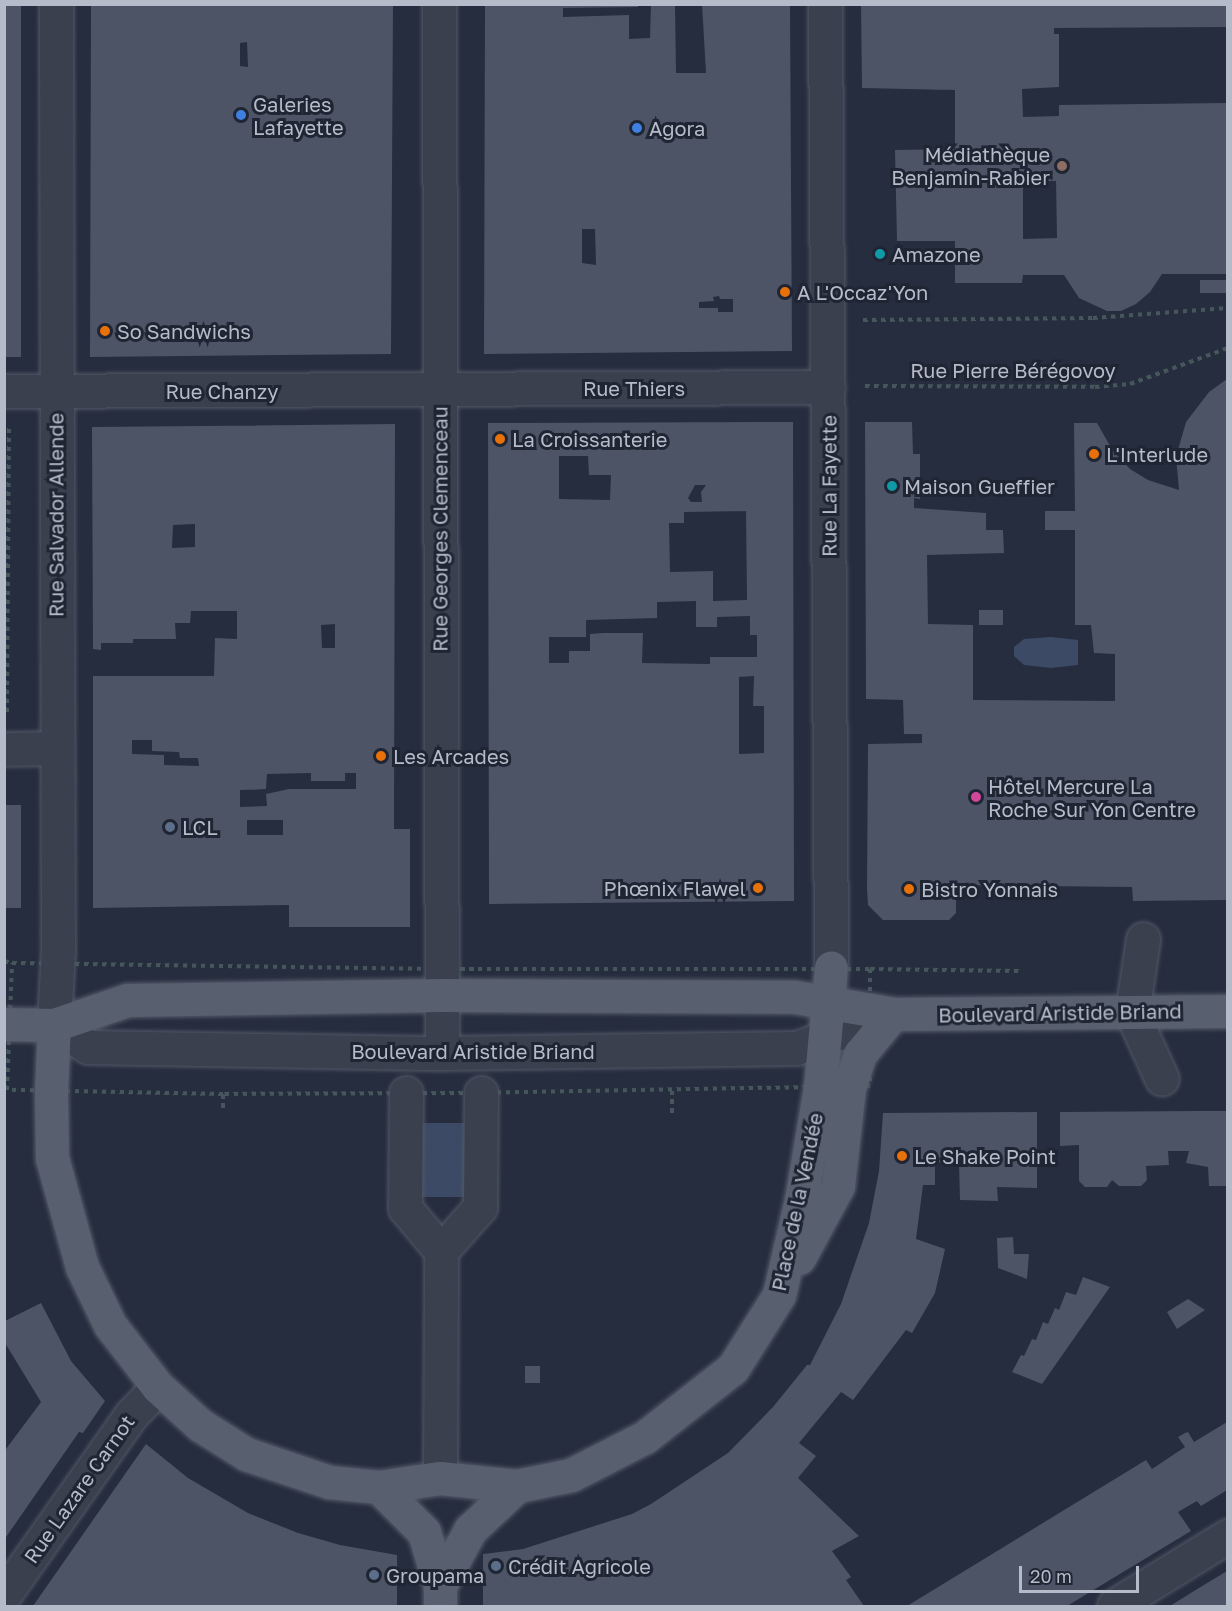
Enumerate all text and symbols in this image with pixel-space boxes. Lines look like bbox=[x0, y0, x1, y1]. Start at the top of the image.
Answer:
place label: Galeries Lafayette bbox=[253, 92, 343, 139]
marker: Galeries Lafayette bbox=[234, 108, 248, 122]
place label: Agora bbox=[649, 116, 705, 140]
marker: Agora bbox=[630, 121, 644, 135]
place label: Médiathèque Benjamin-Rabier bbox=[891, 142, 1050, 189]
marker: Médiathèque Benjamin-Rabier bbox=[1055, 159, 1069, 173]
place label: Amazone bbox=[892, 242, 980, 266]
marker: Amazone bbox=[873, 247, 887, 261]
place label: A L'Occaz'Yon bbox=[797, 280, 928, 304]
marker: A L'Occaz'Yon bbox=[778, 285, 792, 299]
place label: So Sandwichs bbox=[117, 319, 251, 343]
marker: So Sandwichs bbox=[98, 324, 112, 338]
street label: Rue Pierre Bérégovoy bbox=[910, 358, 1116, 382]
street label: Rue Thiers bbox=[583, 376, 685, 400]
street label: Rue Chanzy bbox=[166, 379, 278, 403]
street label: Rue Georges Clemenceau bbox=[428, 406, 452, 652]
street label: Rue Salvador Allende bbox=[44, 413, 68, 617]
street label: Rue La Fayette bbox=[817, 415, 841, 557]
place label: La Croissanterie bbox=[512, 427, 667, 451]
marker: La Croissanterie bbox=[493, 432, 507, 446]
place label: L'Interlude bbox=[1106, 442, 1208, 466]
marker: L'Interlude bbox=[1087, 447, 1101, 461]
place label: Maison Gueffier bbox=[904, 474, 1055, 498]
marker: Maison Gueffier bbox=[885, 479, 899, 493]
place label: Les Arcades bbox=[393, 744, 509, 768]
marker: Les Arcades bbox=[374, 749, 388, 763]
place label: Hôtel Mercure La Roche Sur Yon Centre bbox=[988, 774, 1196, 821]
marker: Hôtel Mercure La Roche Sur Yon Centre bbox=[969, 790, 983, 804]
place label: LCL bbox=[182, 815, 218, 839]
marker: LCL bbox=[163, 820, 177, 834]
place label: Phœnix Flawel bbox=[604, 876, 746, 900]
place label: Bistro Yonnais bbox=[921, 877, 1058, 901]
marker: Phœnix Flawel bbox=[751, 881, 765, 895]
marker: Bistro Yonnais bbox=[902, 882, 916, 896]
street label: Boulevard Aristide Briand bbox=[938, 999, 1182, 1027]
street label: Boulevard Aristide Briand bbox=[351, 1039, 595, 1063]
street label: Place de la Vendée bbox=[766, 1111, 828, 1293]
place label: Le Shake Point bbox=[914, 1144, 1056, 1168]
marker: Le Shake Point bbox=[895, 1149, 909, 1163]
street label: Rue Lazare Carnot bbox=[19, 1410, 139, 1568]
place label: Crédit Agricole bbox=[508, 1554, 651, 1578]
scale bar bbox=[1022, 1554, 1142, 1592]
marker: Crédit Agricole bbox=[489, 1559, 503, 1573]
place label: Groupama bbox=[386, 1563, 484, 1587]
text: 20 m bbox=[1030, 1565, 1072, 1587]
marker: Groupama bbox=[367, 1568, 381, 1582]

